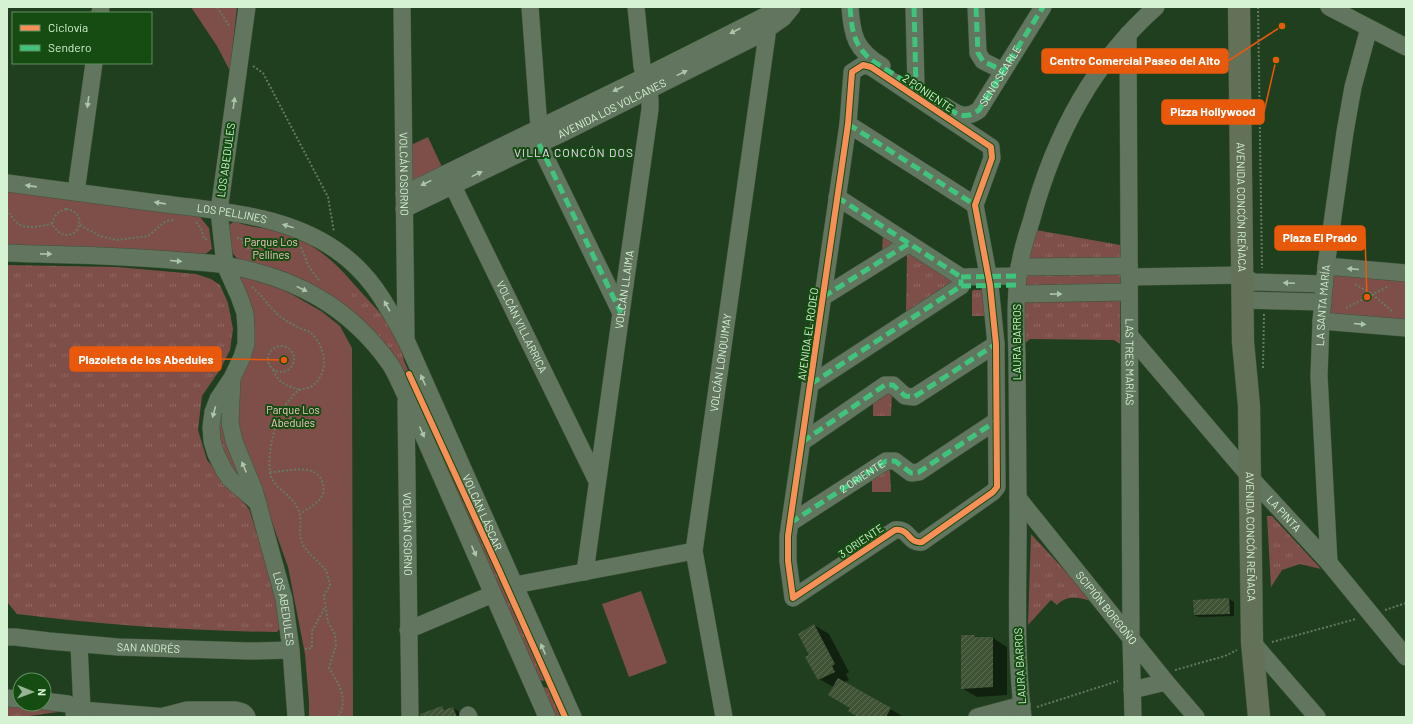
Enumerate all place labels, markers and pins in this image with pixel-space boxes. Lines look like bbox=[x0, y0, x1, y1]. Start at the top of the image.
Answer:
callout: Centro Comercial Paseo del Alto bbox=[1042, 49, 1228, 73]
callout: Pizza Hollywood bbox=[1162, 100, 1264, 124]
callout: Plaza El Prado bbox=[1275, 226, 1365, 250]
callout: Plazoleta de los Abedules bbox=[70, 347, 221, 371]

